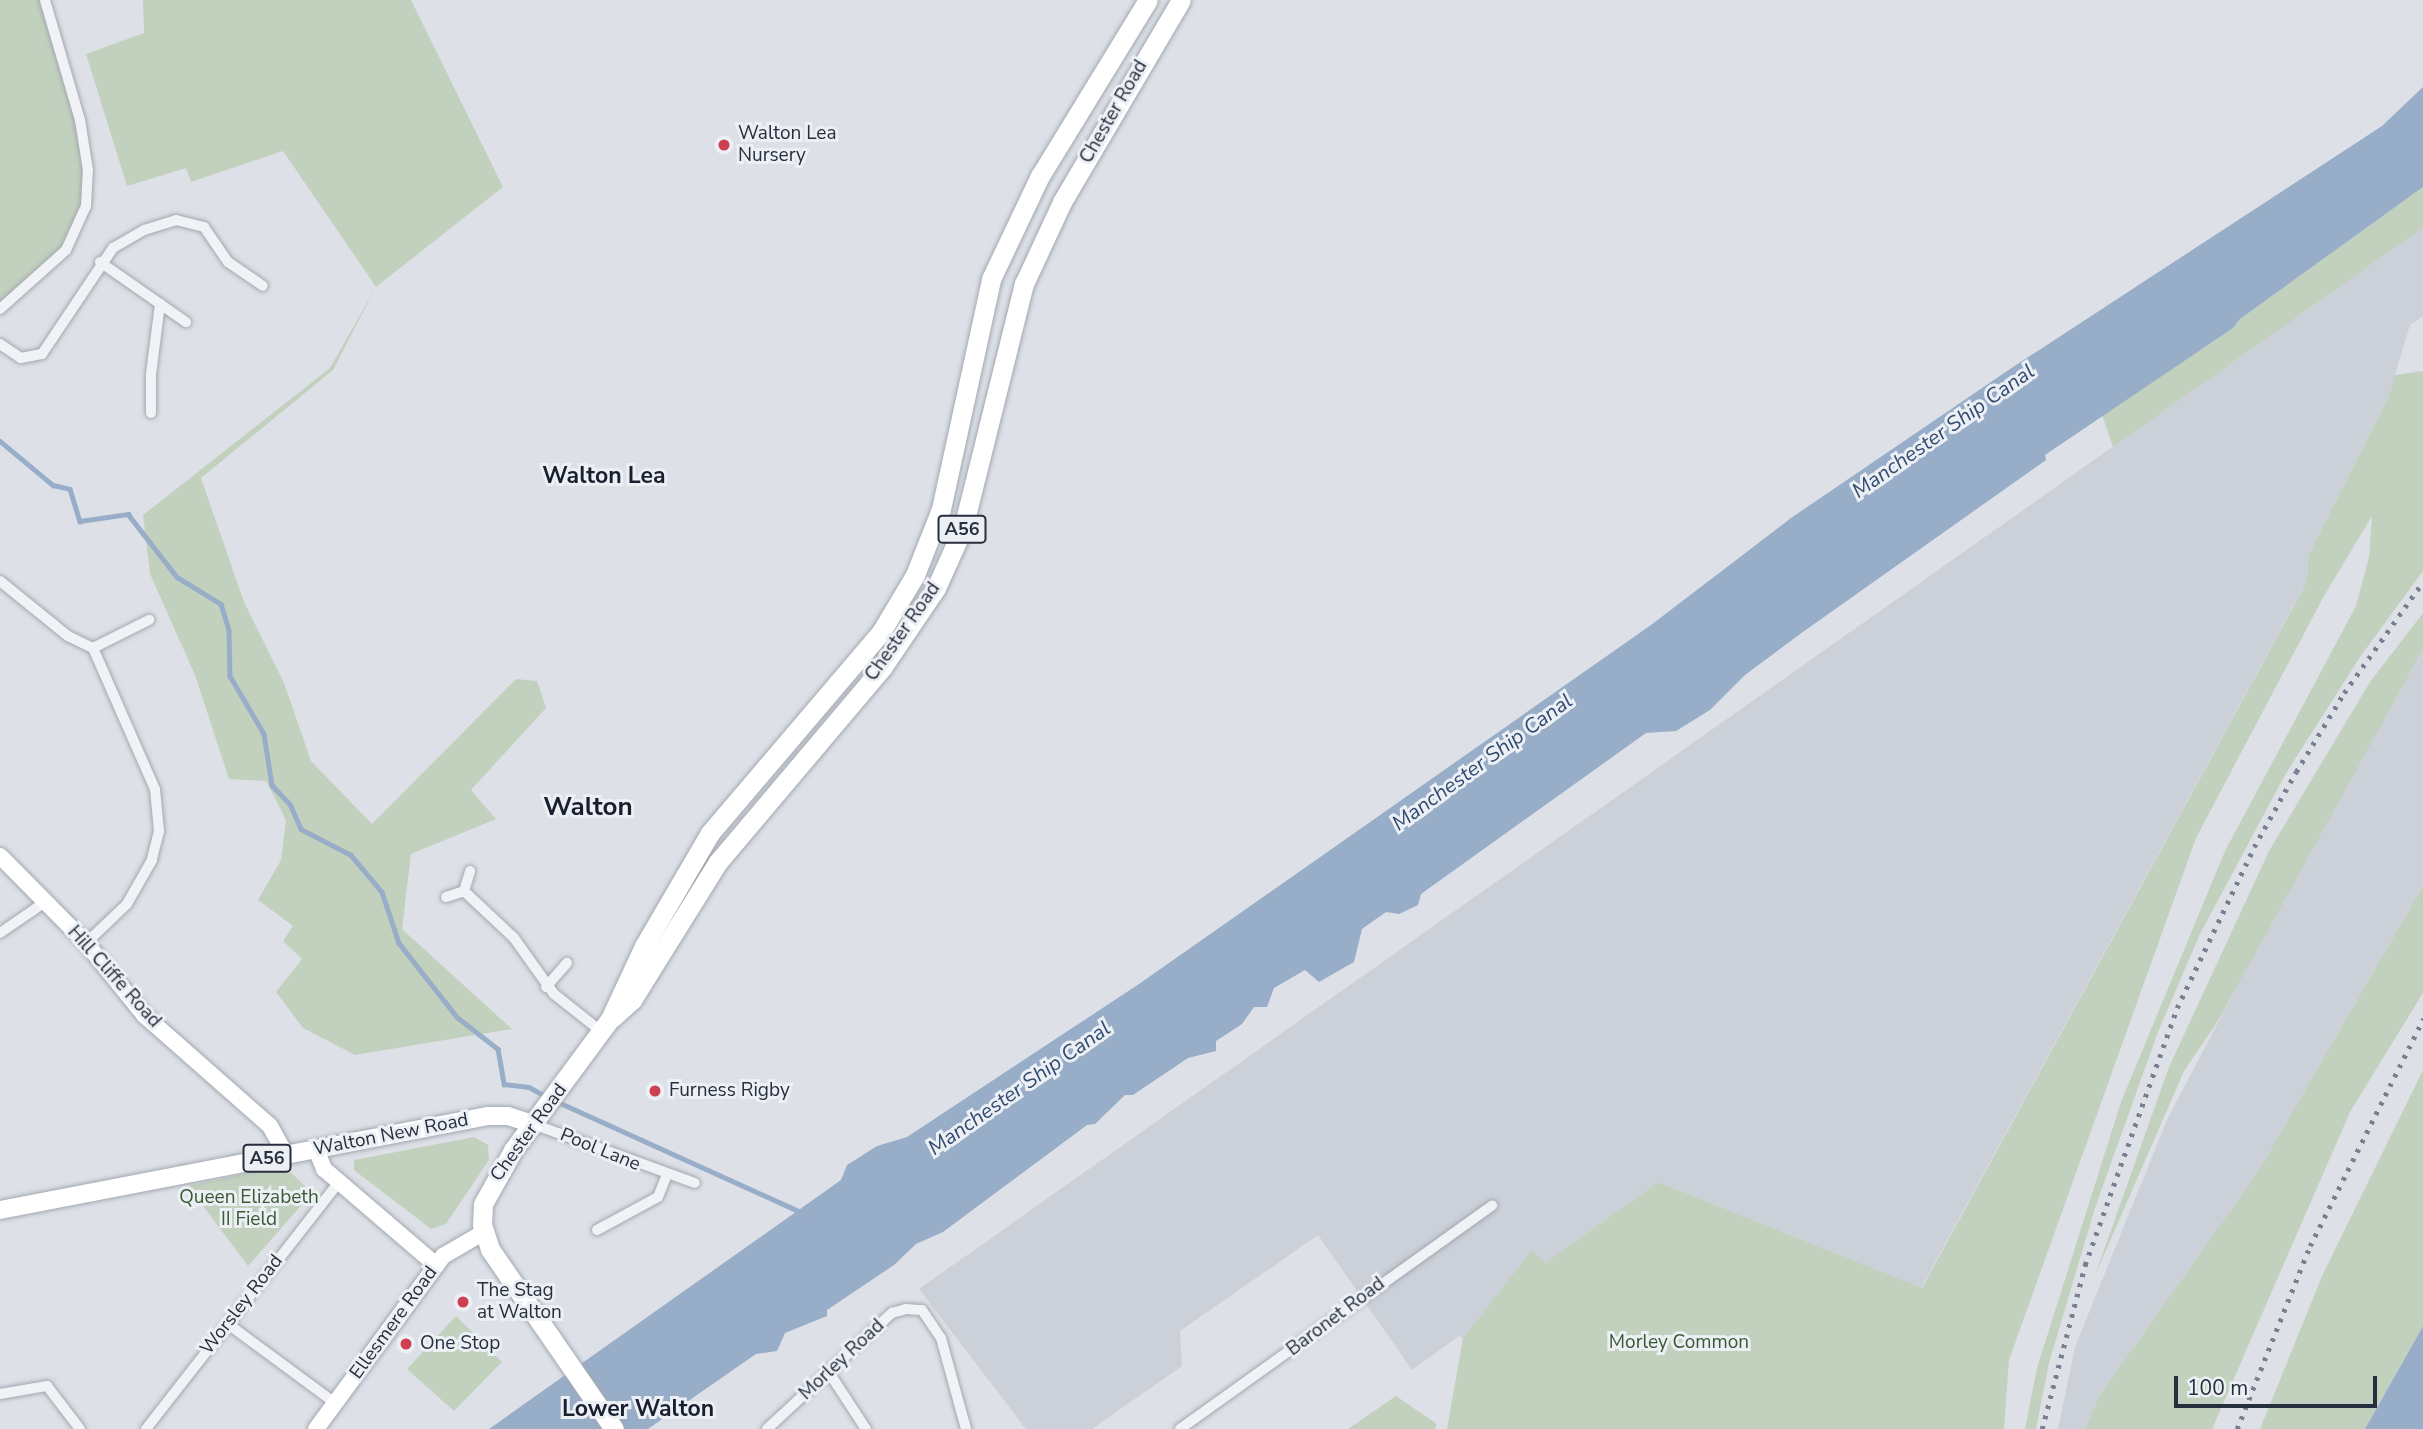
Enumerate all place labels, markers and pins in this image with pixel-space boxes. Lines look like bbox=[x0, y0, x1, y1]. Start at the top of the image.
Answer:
place label: Walton Lea Nursery bbox=[738, 123, 837, 167]
marker: Walton Lea Nursery bbox=[716, 137, 732, 153]
place label: Furness Rigby bbox=[669, 1080, 790, 1102]
marker: Furness Rigby bbox=[647, 1083, 663, 1099]
place label: The Stag at Walton bbox=[477, 1280, 562, 1324]
marker: The Stag at Walton bbox=[455, 1294, 471, 1310]
place label: One Stop bbox=[420, 1333, 500, 1355]
marker: One Stop bbox=[398, 1336, 414, 1352]

